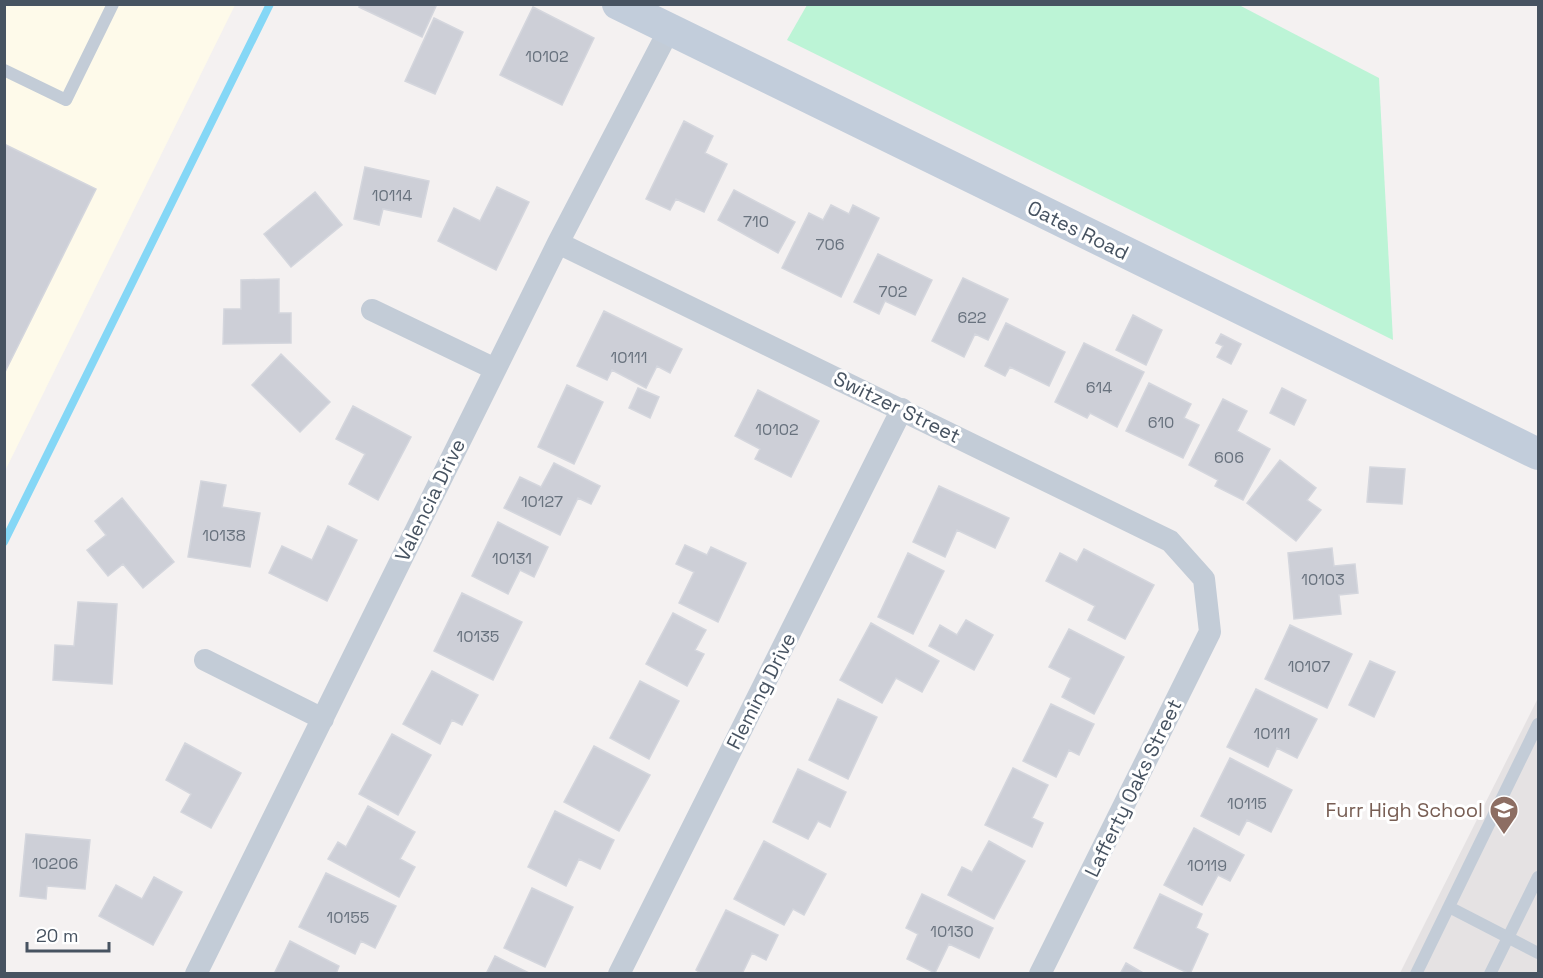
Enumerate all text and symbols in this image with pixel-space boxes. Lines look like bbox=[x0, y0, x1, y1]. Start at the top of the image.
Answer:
house number: 10102 bbox=[525, 46, 569, 67]
house number: 10114 bbox=[372, 185, 412, 206]
street label: Oates Road bbox=[1023, 194, 1133, 266]
house number: 710 bbox=[743, 211, 769, 232]
house number: 706 bbox=[816, 234, 844, 255]
house number: 702 bbox=[879, 281, 907, 302]
house number: 622 bbox=[957, 307, 987, 328]
house number: 10111 bbox=[610, 347, 648, 368]
street label: Switzer Street bbox=[829, 365, 965, 449]
house number: 614 bbox=[1086, 377, 1112, 398]
house number: 610 bbox=[1148, 412, 1174, 433]
house number: 10102 bbox=[755, 419, 799, 440]
street label: Valencia Drive bbox=[389, 434, 471, 566]
house number: 606 bbox=[1214, 447, 1244, 468]
house number: 10127 bbox=[521, 491, 563, 512]
house number: 10138 bbox=[202, 525, 246, 546]
house number: 10131 bbox=[492, 548, 532, 569]
house number: 10103 bbox=[1301, 569, 1345, 590]
house number: 10135 bbox=[457, 626, 499, 647]
street label: Fleming Drive bbox=[720, 628, 802, 754]
house number: 10107 bbox=[1288, 656, 1330, 677]
street label: Lafferty Oaks Street bbox=[1079, 695, 1187, 881]
house number: 10111 bbox=[1253, 723, 1291, 744]
house number: 10115 bbox=[1227, 793, 1267, 814]
school or university icon: Furr High School bbox=[1488, 794, 1520, 836]
place label: Furr High School bbox=[1325, 797, 1483, 823]
house number: 10206 bbox=[32, 853, 78, 874]
house number: 10119 bbox=[1187, 855, 1227, 876]
house number: 10155 bbox=[327, 907, 369, 928]
scale bar bbox=[27, 915, 110, 953]
house number: 10130 bbox=[930, 921, 974, 942]
text: 20 m bbox=[36, 924, 79, 947]

